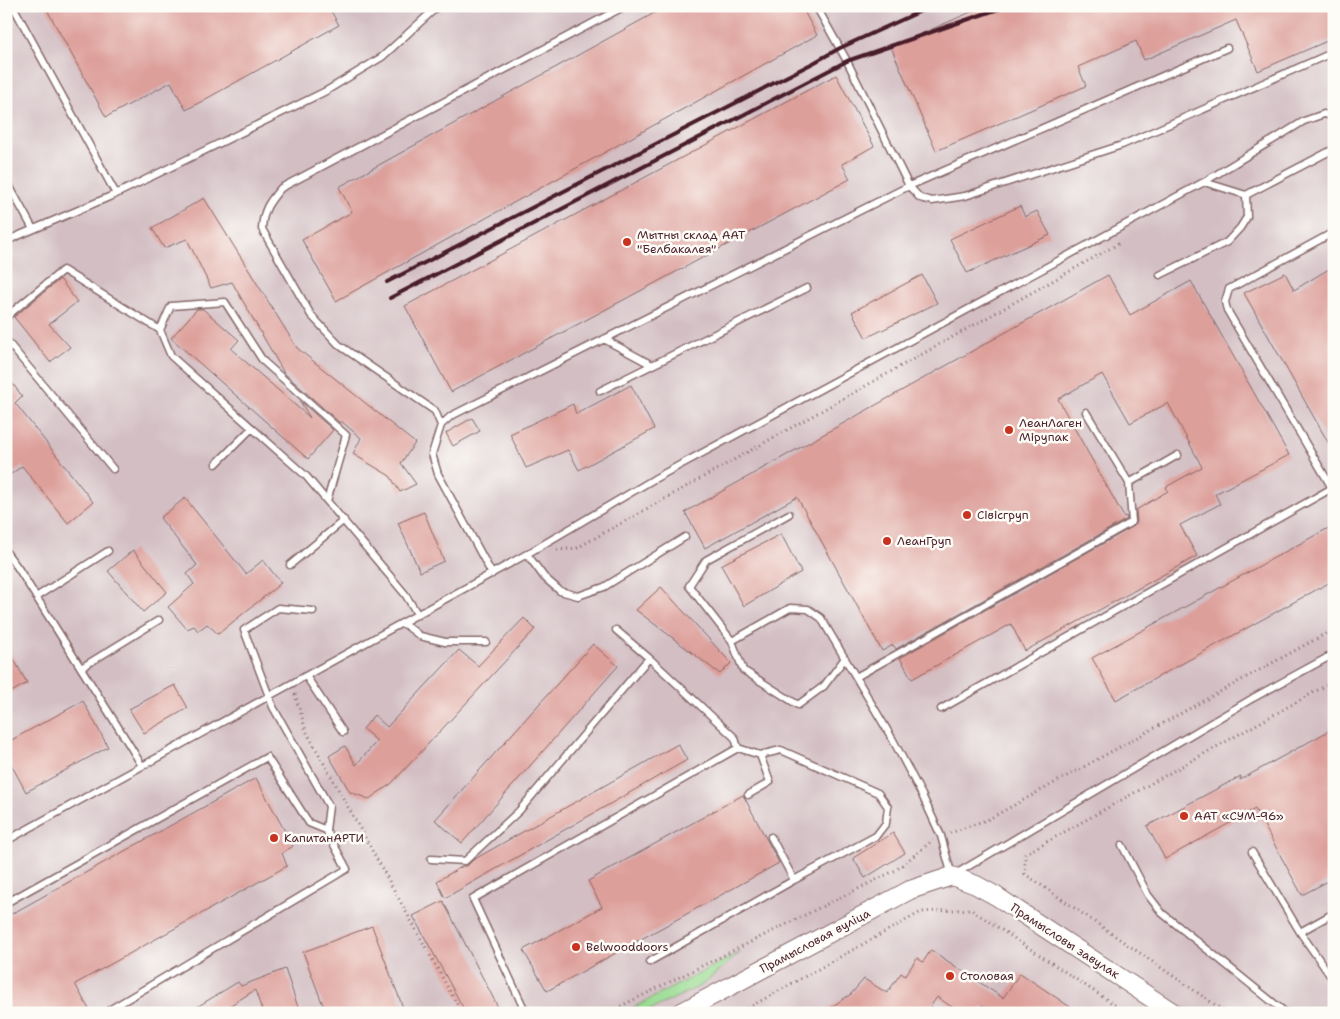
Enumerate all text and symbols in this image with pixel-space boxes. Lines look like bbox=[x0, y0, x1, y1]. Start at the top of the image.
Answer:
place label: Мытны склад ААТ "Белбакалея" bbox=[637, 227, 746, 257]
marker: Мытны склад ААТ "Белбакалея" bbox=[621, 236, 633, 248]
place label: ЛеанЛаген Мірупак bbox=[1019, 415, 1082, 445]
marker: ЛеанЛаген Мірупак bbox=[1003, 424, 1015, 436]
place label: Сівісгруп bbox=[977, 507, 1029, 523]
marker: Сівісгруп bbox=[961, 509, 973, 521]
place label: ЛеанГруп bbox=[897, 533, 952, 549]
marker: ЛеанГруп bbox=[881, 535, 893, 547]
place label: ААТ «СУМ-96» bbox=[1194, 808, 1284, 824]
marker: ААТ «СУМ-96» bbox=[1178, 810, 1190, 822]
place label: КапитанАРТИ bbox=[284, 830, 364, 846]
marker: КапитанАРТИ bbox=[268, 832, 280, 844]
street label: Прамысловы завулак bbox=[1007, 900, 1123, 983]
street label: Прамысловая вуліца bbox=[757, 905, 873, 977]
place label: Belwooddoors bbox=[586, 939, 669, 955]
marker: Belwooddoors bbox=[570, 941, 582, 953]
place label: Столовая bbox=[960, 968, 1014, 984]
marker: Столовая bbox=[944, 970, 956, 982]

